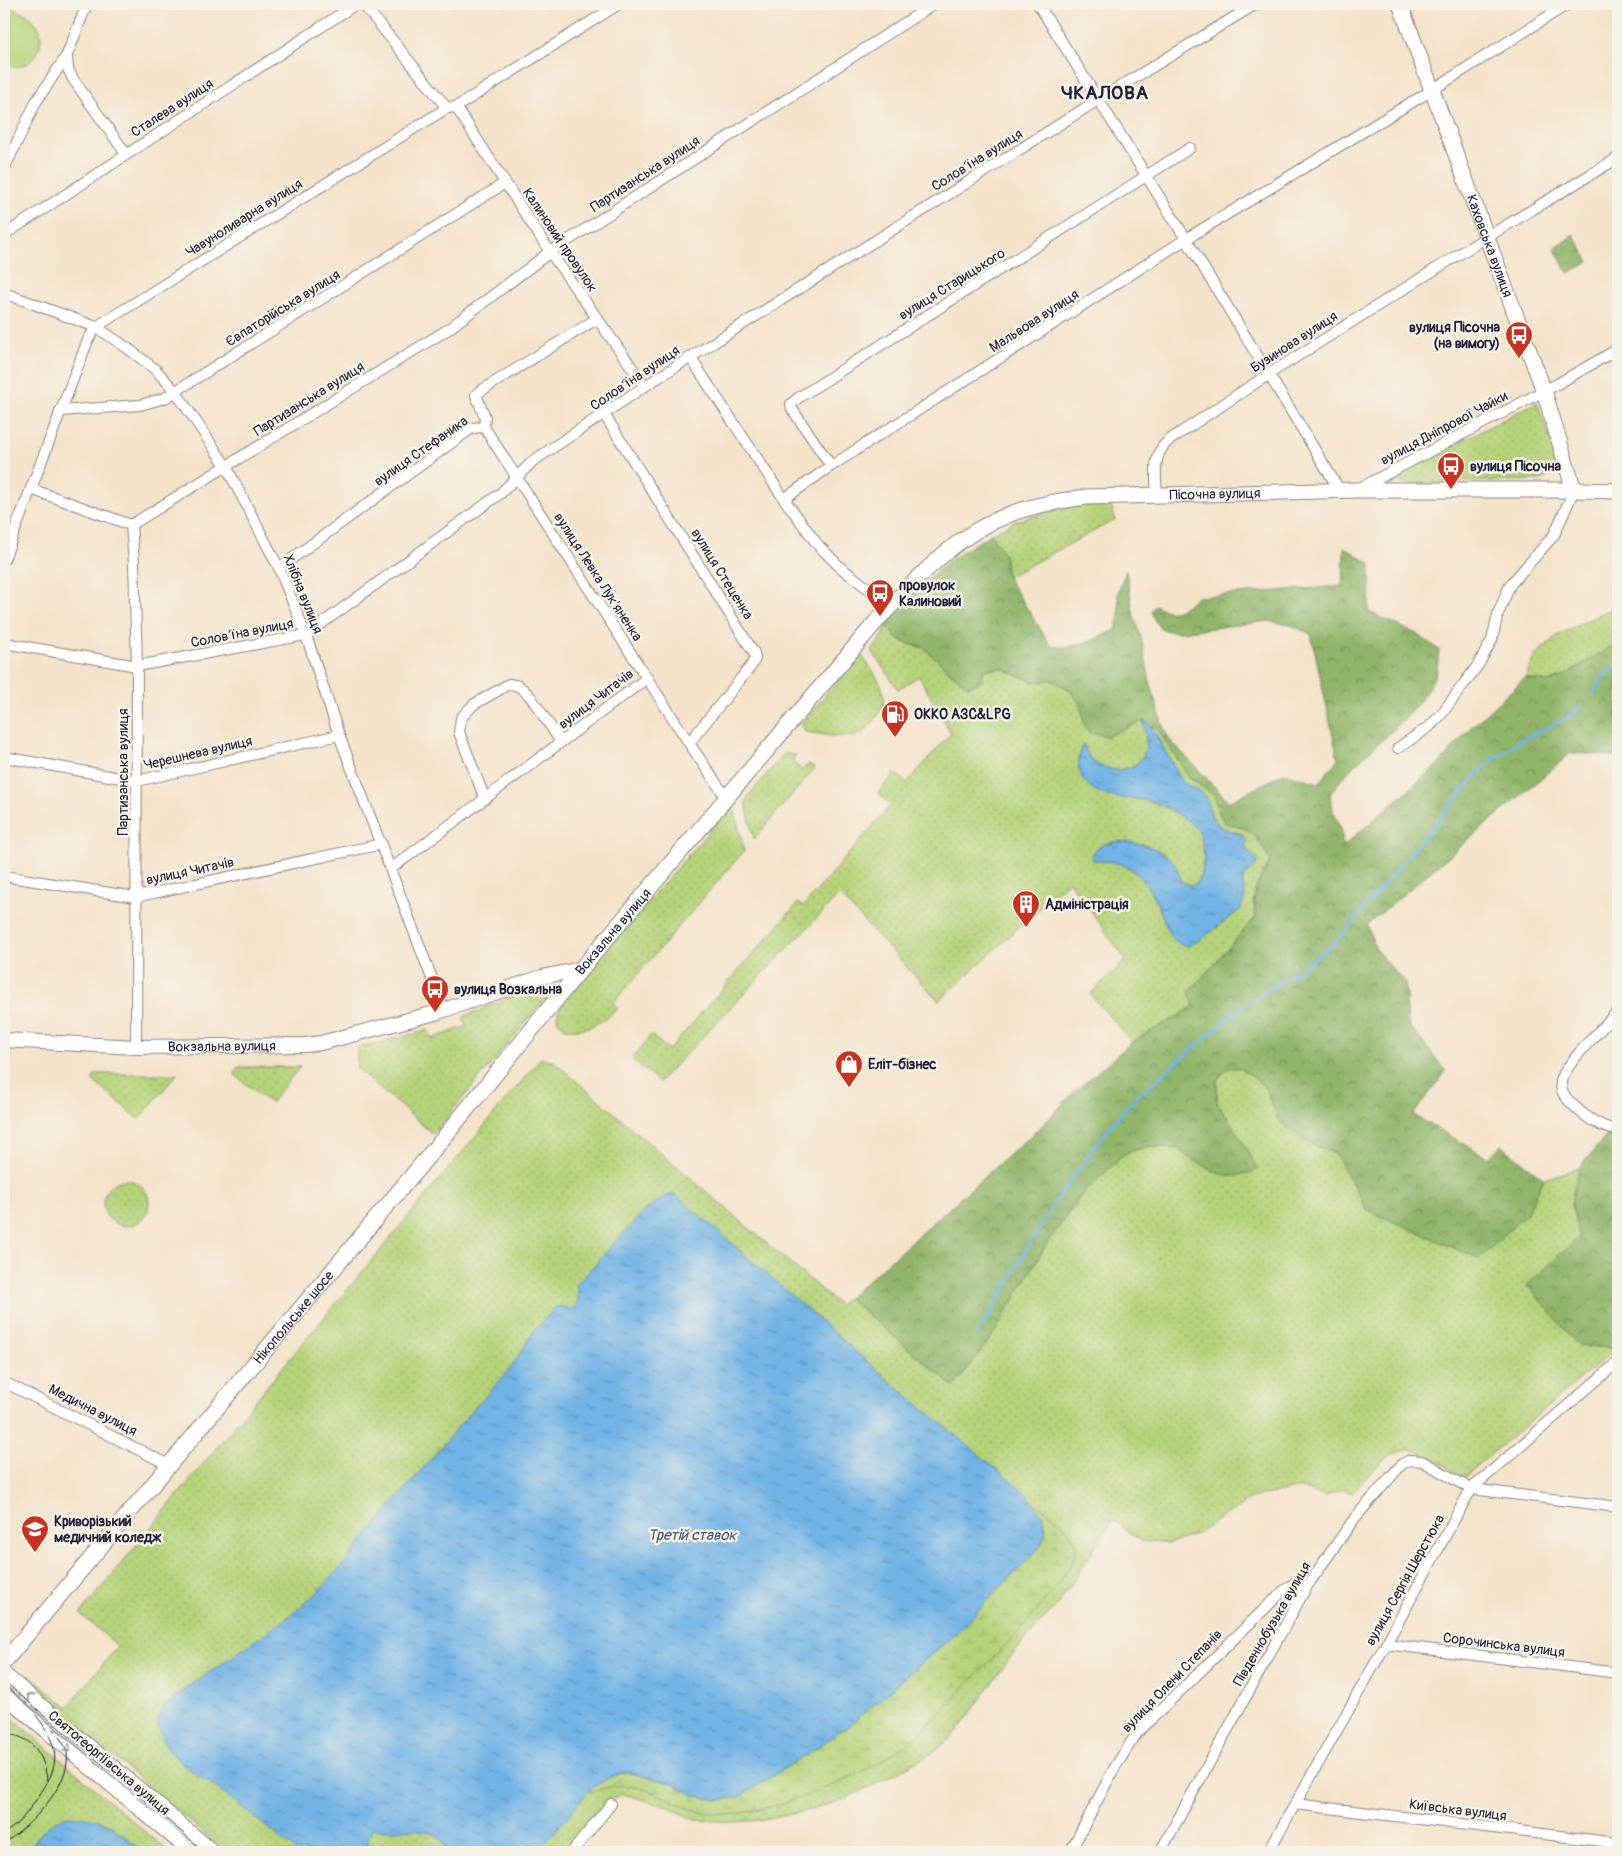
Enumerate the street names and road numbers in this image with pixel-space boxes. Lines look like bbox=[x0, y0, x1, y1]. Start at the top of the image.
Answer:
street label: Сталева вулиця bbox=[128, 75, 216, 141]
street label: Соловʼїна вулиця bbox=[928, 125, 1026, 195]
street label: Партизанська вулиця bbox=[587, 132, 703, 216]
street label: Чавуноливарна вулиця bbox=[183, 175, 305, 261]
street label: Калиновий провулок bbox=[519, 185, 601, 295]
street label: Каховська вулиця bbox=[1463, 192, 1517, 299]
street label: вулиця Старицького bbox=[896, 244, 1009, 324]
street label: Євпаторійська вулиця bbox=[223, 266, 343, 350]
street label: Мальвова вулиця bbox=[986, 286, 1082, 356]
street label: Бузинова вулиця bbox=[1247, 308, 1341, 376]
street label: Соловʼїна вулиця bbox=[587, 342, 683, 414]
street label: Партизанська вулиця bbox=[251, 358, 367, 440]
street label: вулиця Дніпрової Чайки bbox=[1378, 387, 1510, 469]
street label: вулиця Стефаника bbox=[371, 412, 471, 490]
street label: Пісочна вулиця bbox=[1169, 484, 1261, 503]
street label: вулиця Левка Лукʼяненка bbox=[550, 510, 646, 644]
street label: вулиця Стеценка bbox=[687, 525, 757, 623]
street label: Хлібна вулиця bbox=[279, 552, 327, 636]
street label: Соловʼїна вулиця bbox=[189, 615, 295, 651]
street label: вулиця Читачів bbox=[555, 665, 637, 733]
street label: Партизанська вулиця bbox=[115, 708, 132, 836]
street label: Черешнева вулиця bbox=[142, 732, 254, 774]
street label: вулиця Читачів bbox=[144, 853, 236, 889]
street label: Вокзальна вулиця bbox=[571, 885, 654, 978]
street label: Вокзальна вулиця bbox=[168, 1037, 276, 1055]
street label: Нікопольське шосе bbox=[249, 1267, 337, 1367]
street label: Медична вулиця bbox=[46, 1380, 140, 1440]
street label: вулиця Сергія Шерстюка bbox=[1362, 1511, 1448, 1649]
street label: Південнобузька вулиця bbox=[1230, 1559, 1314, 1689]
street label: вулиця Олени Степанів bbox=[1118, 1626, 1226, 1736]
street label: Сорочинська вулиця bbox=[1442, 1629, 1566, 1661]
street label: Святогеоргіївська вулиця bbox=[45, 1707, 173, 1819]
street label: Київська вулиця bbox=[1408, 1796, 1508, 1824]

